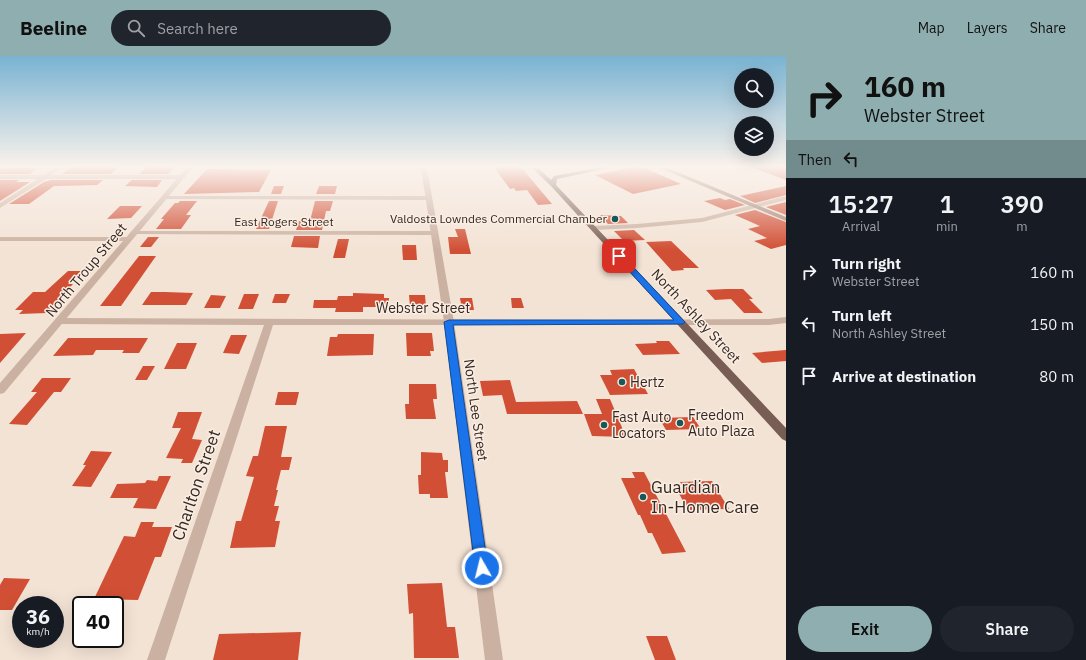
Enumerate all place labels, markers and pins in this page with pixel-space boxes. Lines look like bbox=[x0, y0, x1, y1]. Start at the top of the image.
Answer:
place label: Valdosta Lowndes Commercial Chamber bbox=[390, 211, 608, 226]
marker: Valdosta Lowndes Commercial Chamber bbox=[610, 214, 620, 224]
pin bbox=[602, 239, 636, 273]
place label: Hertz bbox=[630, 373, 665, 391]
marker: Hertz bbox=[617, 377, 627, 387]
place label: Freedom Auto Plaza bbox=[688, 406, 755, 440]
place label: Fast Auto Locators bbox=[612, 408, 671, 442]
marker: Freedom Auto Plaza bbox=[675, 418, 685, 428]
marker: Fast Auto Locators bbox=[599, 420, 609, 430]
place label: Guardian In-Home Care bbox=[651, 476, 759, 518]
marker: Guardian In-Home Care bbox=[638, 492, 648, 502]

